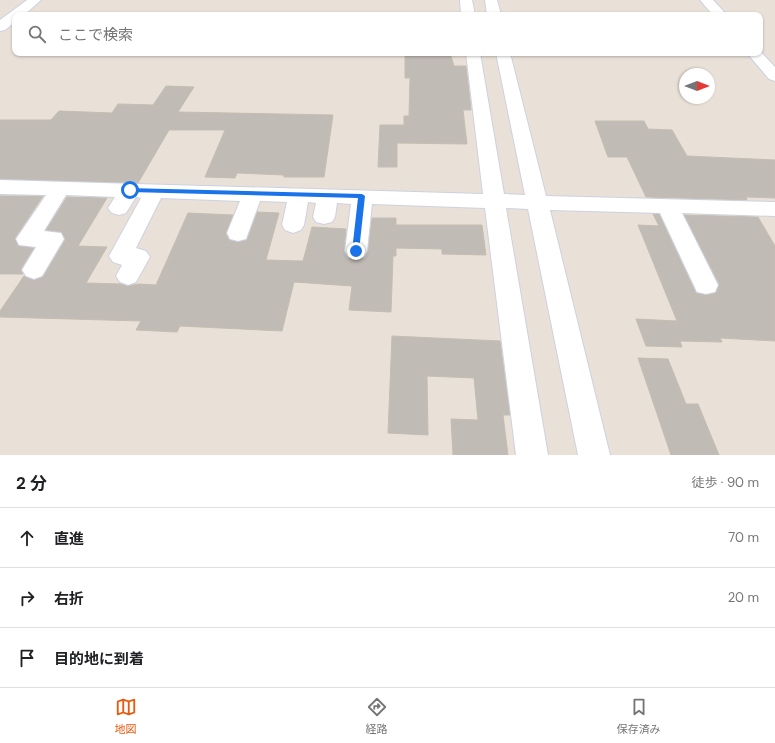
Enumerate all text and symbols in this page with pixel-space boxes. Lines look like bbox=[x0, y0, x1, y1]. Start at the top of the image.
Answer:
search box bbox=[12, 12, 763, 56]
icon: search bbox=[26, 23, 48, 45]
text: ここで検索 bbox=[58, 25, 133, 45]
north arrow bbox=[679, 68, 715, 104]
route start bbox=[121, 181, 139, 199]
route end bbox=[347, 242, 365, 260]
text: 2 分 bbox=[16, 472, 47, 494]
text: 徒歩 · 90 m bbox=[691, 474, 759, 491]
icon: ahead bbox=[16, 527, 38, 549]
text: 直進 bbox=[54, 529, 84, 549]
text: 70 m bbox=[728, 529, 759, 546]
icon: right bbox=[16, 587, 38, 609]
text: 右折 bbox=[54, 589, 84, 609]
text: 20 m bbox=[728, 589, 759, 606]
icon: arrive bbox=[16, 647, 38, 669]
text: 目的地に到着 bbox=[54, 649, 144, 669]
tab: 地図 bbox=[115, 696, 137, 736]
tab: 経路 bbox=[366, 696, 388, 736]
tab: 保存済み bbox=[617, 696, 661, 736]

